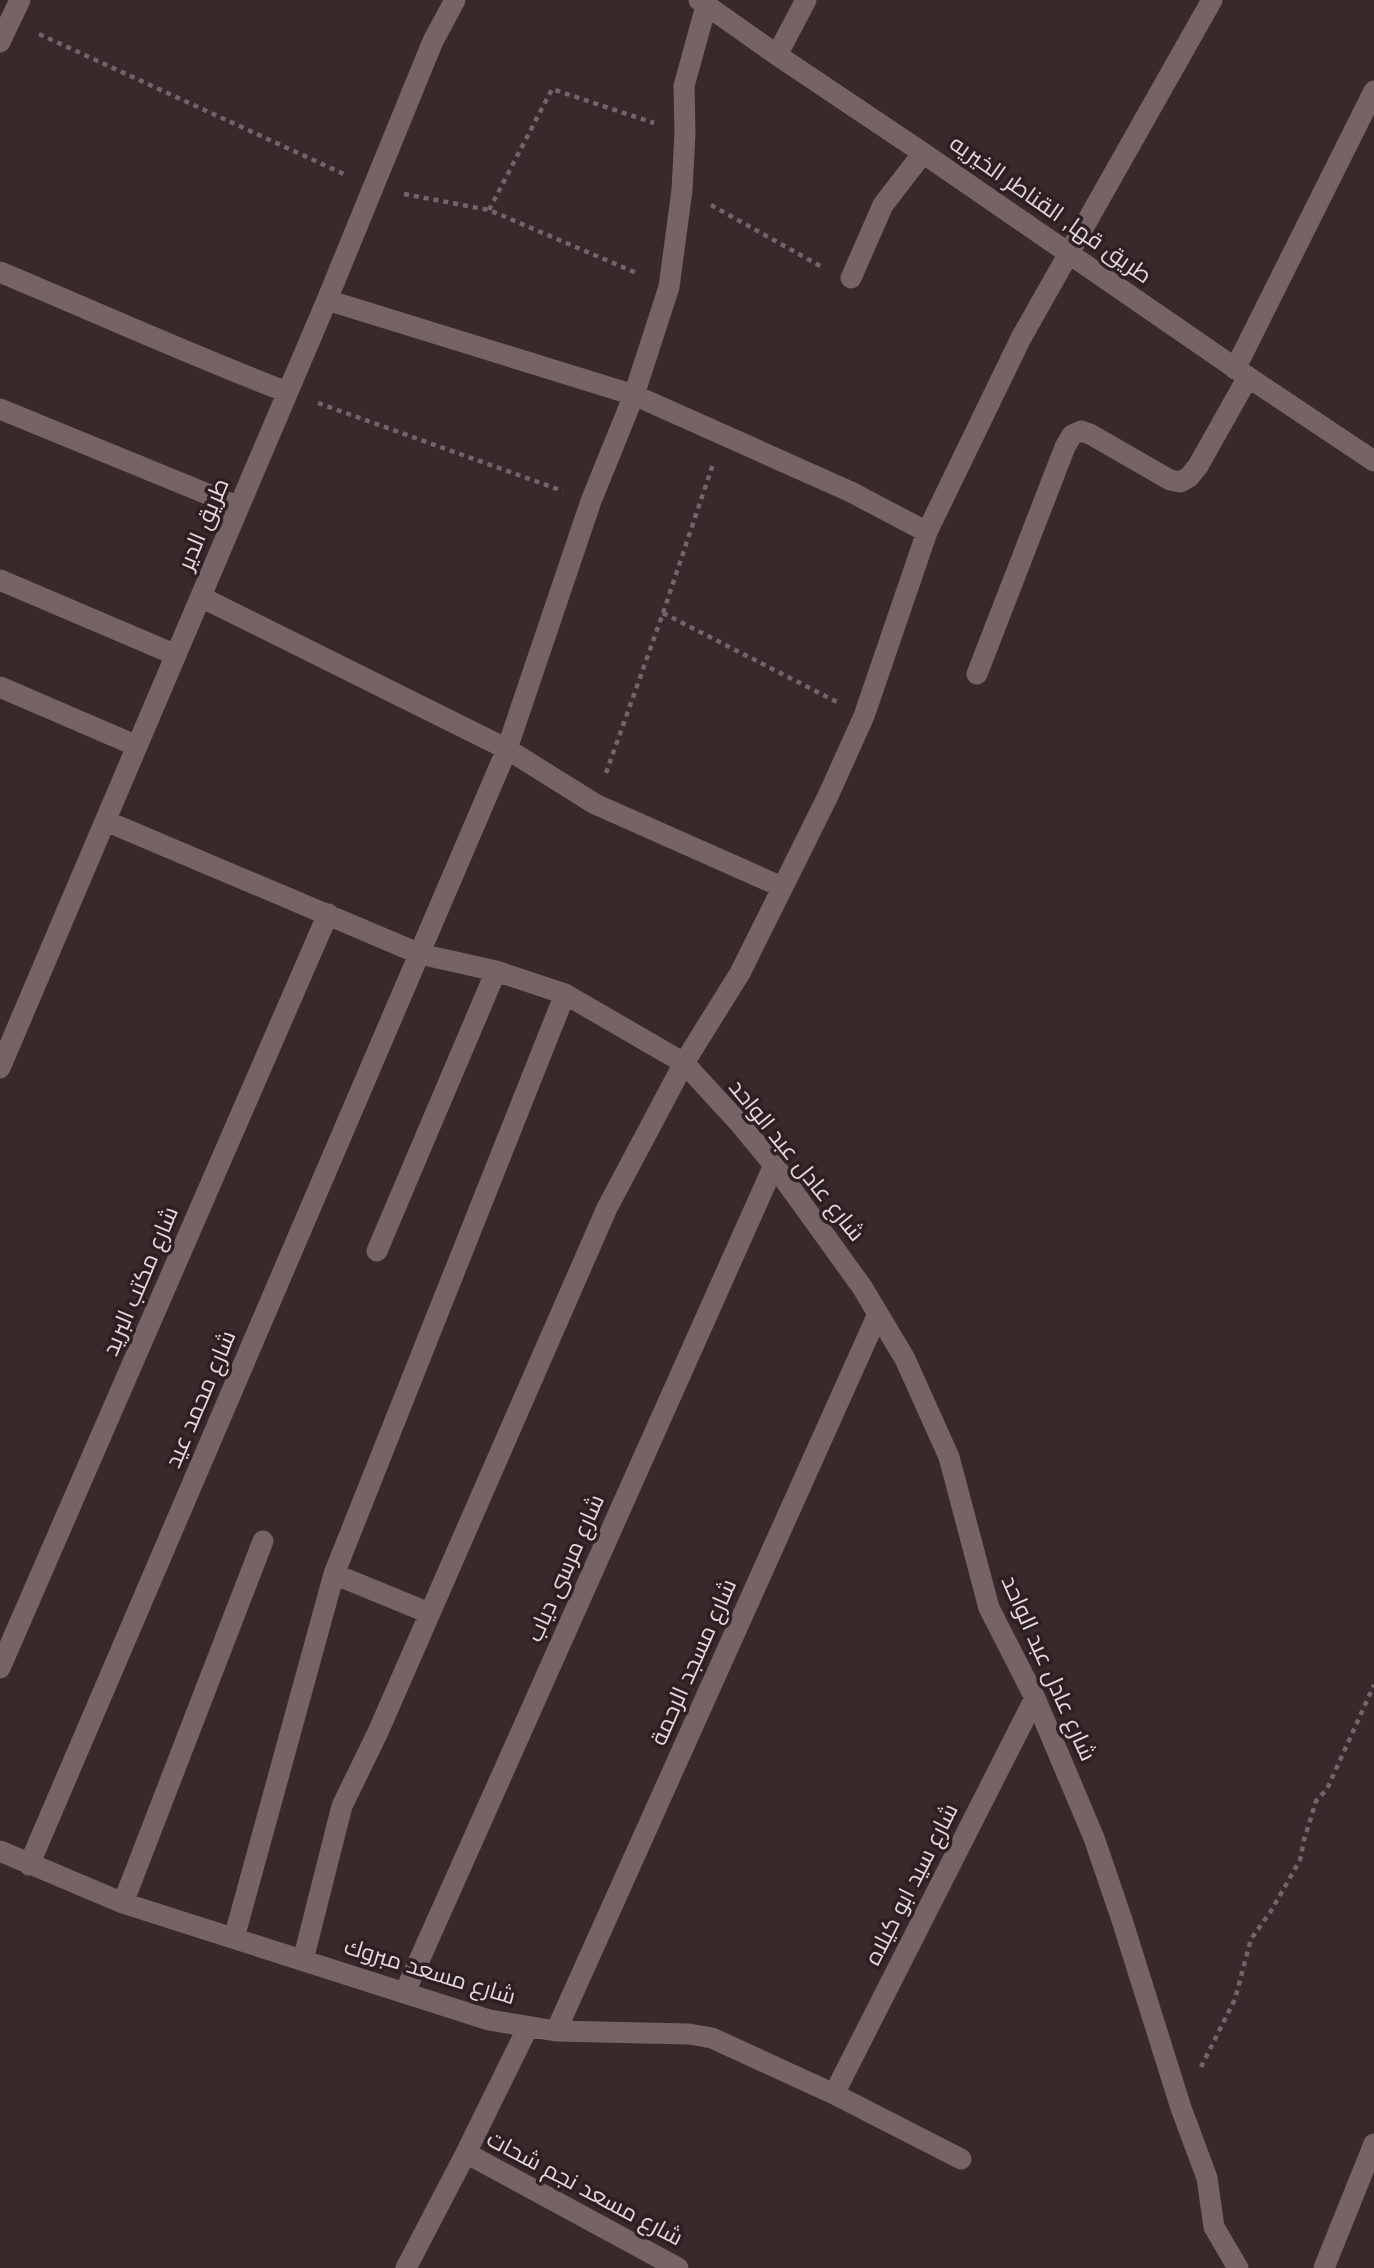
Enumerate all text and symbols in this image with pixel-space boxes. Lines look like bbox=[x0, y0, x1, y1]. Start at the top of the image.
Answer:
street label: طريق قها, القناطر الخيريه bbox=[945, 129, 1157, 289]
street label: طريق الدير bbox=[171, 474, 235, 576]
street label: شارع عادل عبد الواحد bbox=[722, 1074, 870, 1248]
street label: شارع مكتب البريد bbox=[97, 1203, 186, 1361]
street label: شارع محمد عيد bbox=[159, 1327, 243, 1473]
street label: شارع مرسى دياب bbox=[521, 1490, 612, 1647]
street label: شارع عادل عبد الواحد bbox=[994, 1571, 1102, 1766]
street label: شارع مسجد الرحمة bbox=[645, 1575, 744, 1750]
street label: شارع سيد ابو كيلاه bbox=[859, 1799, 966, 1970]
street label: شارع مسعد مبروك bbox=[340, 1933, 519, 2012]
street label: شارع مسعد نجم شحات bbox=[481, 2125, 687, 2253]

